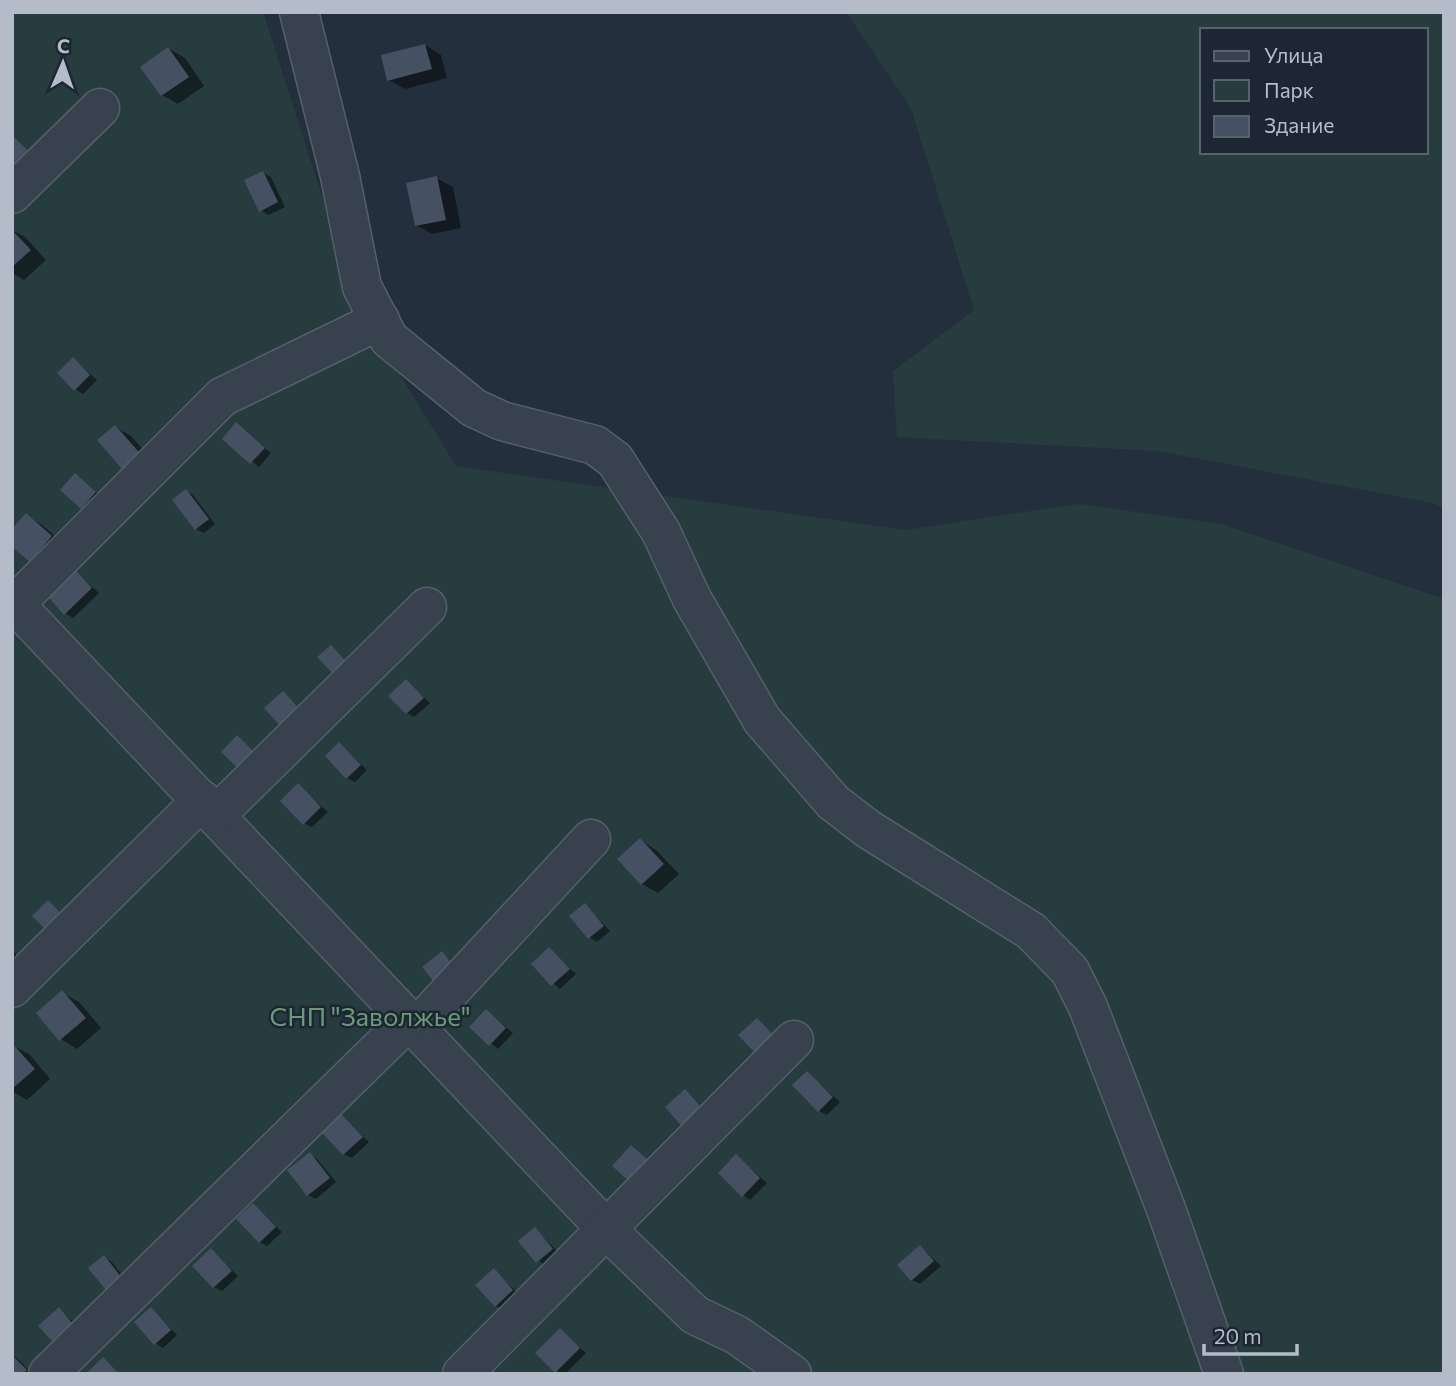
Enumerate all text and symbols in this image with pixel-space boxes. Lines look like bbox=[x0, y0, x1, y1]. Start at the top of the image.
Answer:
north arrow bbox=[28, 28, 98, 98]
legend bbox=[1200, 28, 1428, 154]
text: С bbox=[57, 34, 71, 57]
text: Улица bbox=[1264, 42, 1323, 67]
text: Парк bbox=[1264, 77, 1314, 102]
text: Здание bbox=[1264, 112, 1334, 137]
park label: СНП "Заволжье" bbox=[269, 1000, 471, 1031]
scale bar bbox=[1204, 1312, 1297, 1356]
text: 20 m bbox=[1214, 1323, 1262, 1348]

